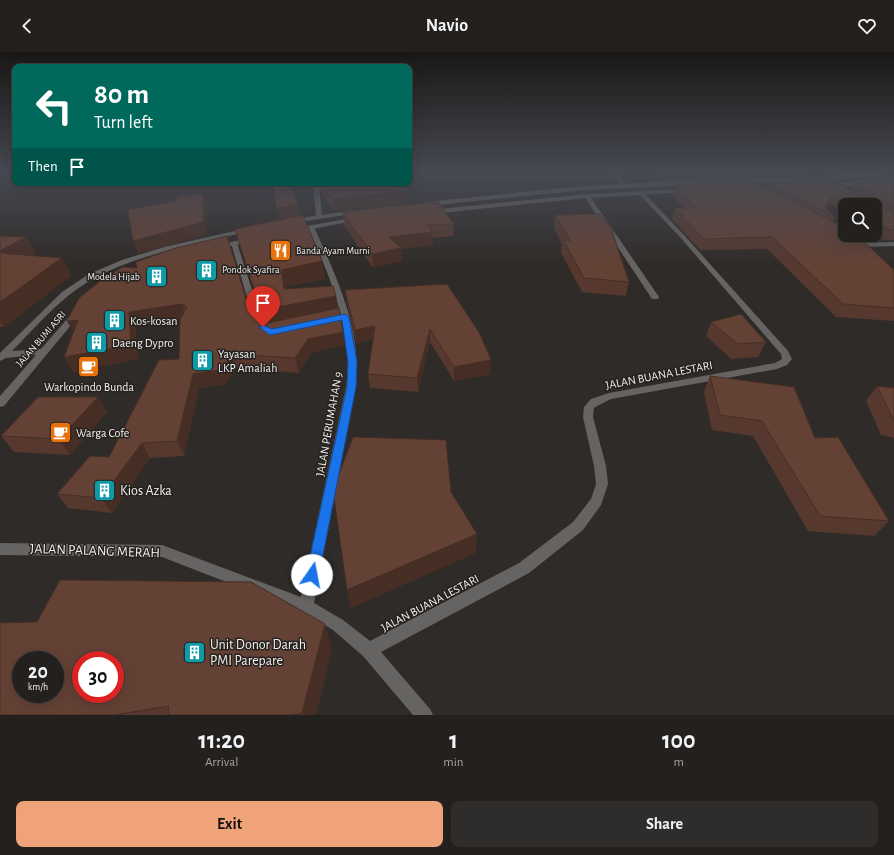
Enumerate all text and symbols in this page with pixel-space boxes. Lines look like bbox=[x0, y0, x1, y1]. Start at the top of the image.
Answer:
icon: back bbox=[16, 15, 38, 37]
icon: heart bbox=[856, 15, 878, 37]
text: Navio bbox=[426, 17, 468, 35]
icon: left bbox=[28, 80, 80, 132]
text: 80 m bbox=[94, 81, 149, 109]
text: Turn left bbox=[94, 114, 153, 132]
icon: arrive bbox=[66, 156, 88, 178]
text: Then bbox=[28, 159, 58, 174]
map controls bbox=[838, 198, 882, 242]
button: search bbox=[838, 198, 882, 242]
restaurant icon: Banda Ayam Murni bbox=[268, 238, 294, 264]
place label: Banda Ayam Murni bbox=[296, 246, 370, 256]
building icon: Pondok Syafira bbox=[193, 257, 219, 283]
building icon: Modela Hijab bbox=[143, 264, 169, 290]
place label: Pondok Syafira bbox=[222, 265, 280, 275]
place label: Modela Hijab bbox=[87, 272, 140, 282]
pin bbox=[246, 286, 280, 327]
icon: arrive bbox=[252, 292, 274, 314]
building icon: Kos-kosan bbox=[101, 308, 127, 334]
street label: JALAN BUMI ASRI bbox=[14, 309, 68, 369]
place label: Kos-kosan bbox=[130, 315, 178, 327]
building icon: Daeng Dypro bbox=[83, 330, 109, 356]
place label: Daeng Dypro bbox=[112, 337, 174, 350]
building icon: Yayasan LKP Amaliah bbox=[190, 348, 216, 374]
place label: Yayasan LKP Amaliah bbox=[218, 348, 277, 374]
cafe icon: Warkopindo Bunda bbox=[76, 353, 102, 379]
street label: JALAN BUANA LESTARI bbox=[604, 359, 714, 391]
street label: JALAN PERUMAHAN 9 bbox=[314, 370, 344, 477]
place label: Warkopindo Bunda bbox=[44, 381, 135, 393]
cafe icon: Warga Cofe bbox=[47, 420, 73, 446]
place label: Warga Cofe bbox=[76, 427, 129, 439]
building icon: Kios Azka bbox=[92, 478, 118, 504]
place label: Kios Azka bbox=[120, 484, 172, 498]
street label: JALAN PALANG MERAH bbox=[30, 542, 160, 560]
position arrow bbox=[291, 554, 333, 596]
street label: JALAN BUANA LESTARI bbox=[379, 572, 481, 634]
place label: Unit Donor Darah PMI Parepare bbox=[210, 638, 306, 668]
building icon: Unit Donor Darah PMI Parepare bbox=[181, 640, 207, 666]
speed limit sign: 30 bbox=[72, 651, 124, 703]
text: 20 bbox=[28, 662, 48, 682]
text: km/h bbox=[28, 682, 48, 692]
text: 11:20 bbox=[198, 729, 245, 753]
text: 1 bbox=[449, 729, 458, 753]
text: 100 bbox=[662, 729, 696, 753]
text: Arrival bbox=[205, 756, 238, 769]
text: min bbox=[443, 756, 464, 769]
text: m bbox=[674, 756, 684, 769]
button: Exit bbox=[16, 801, 443, 847]
button: Share bbox=[451, 801, 878, 847]

